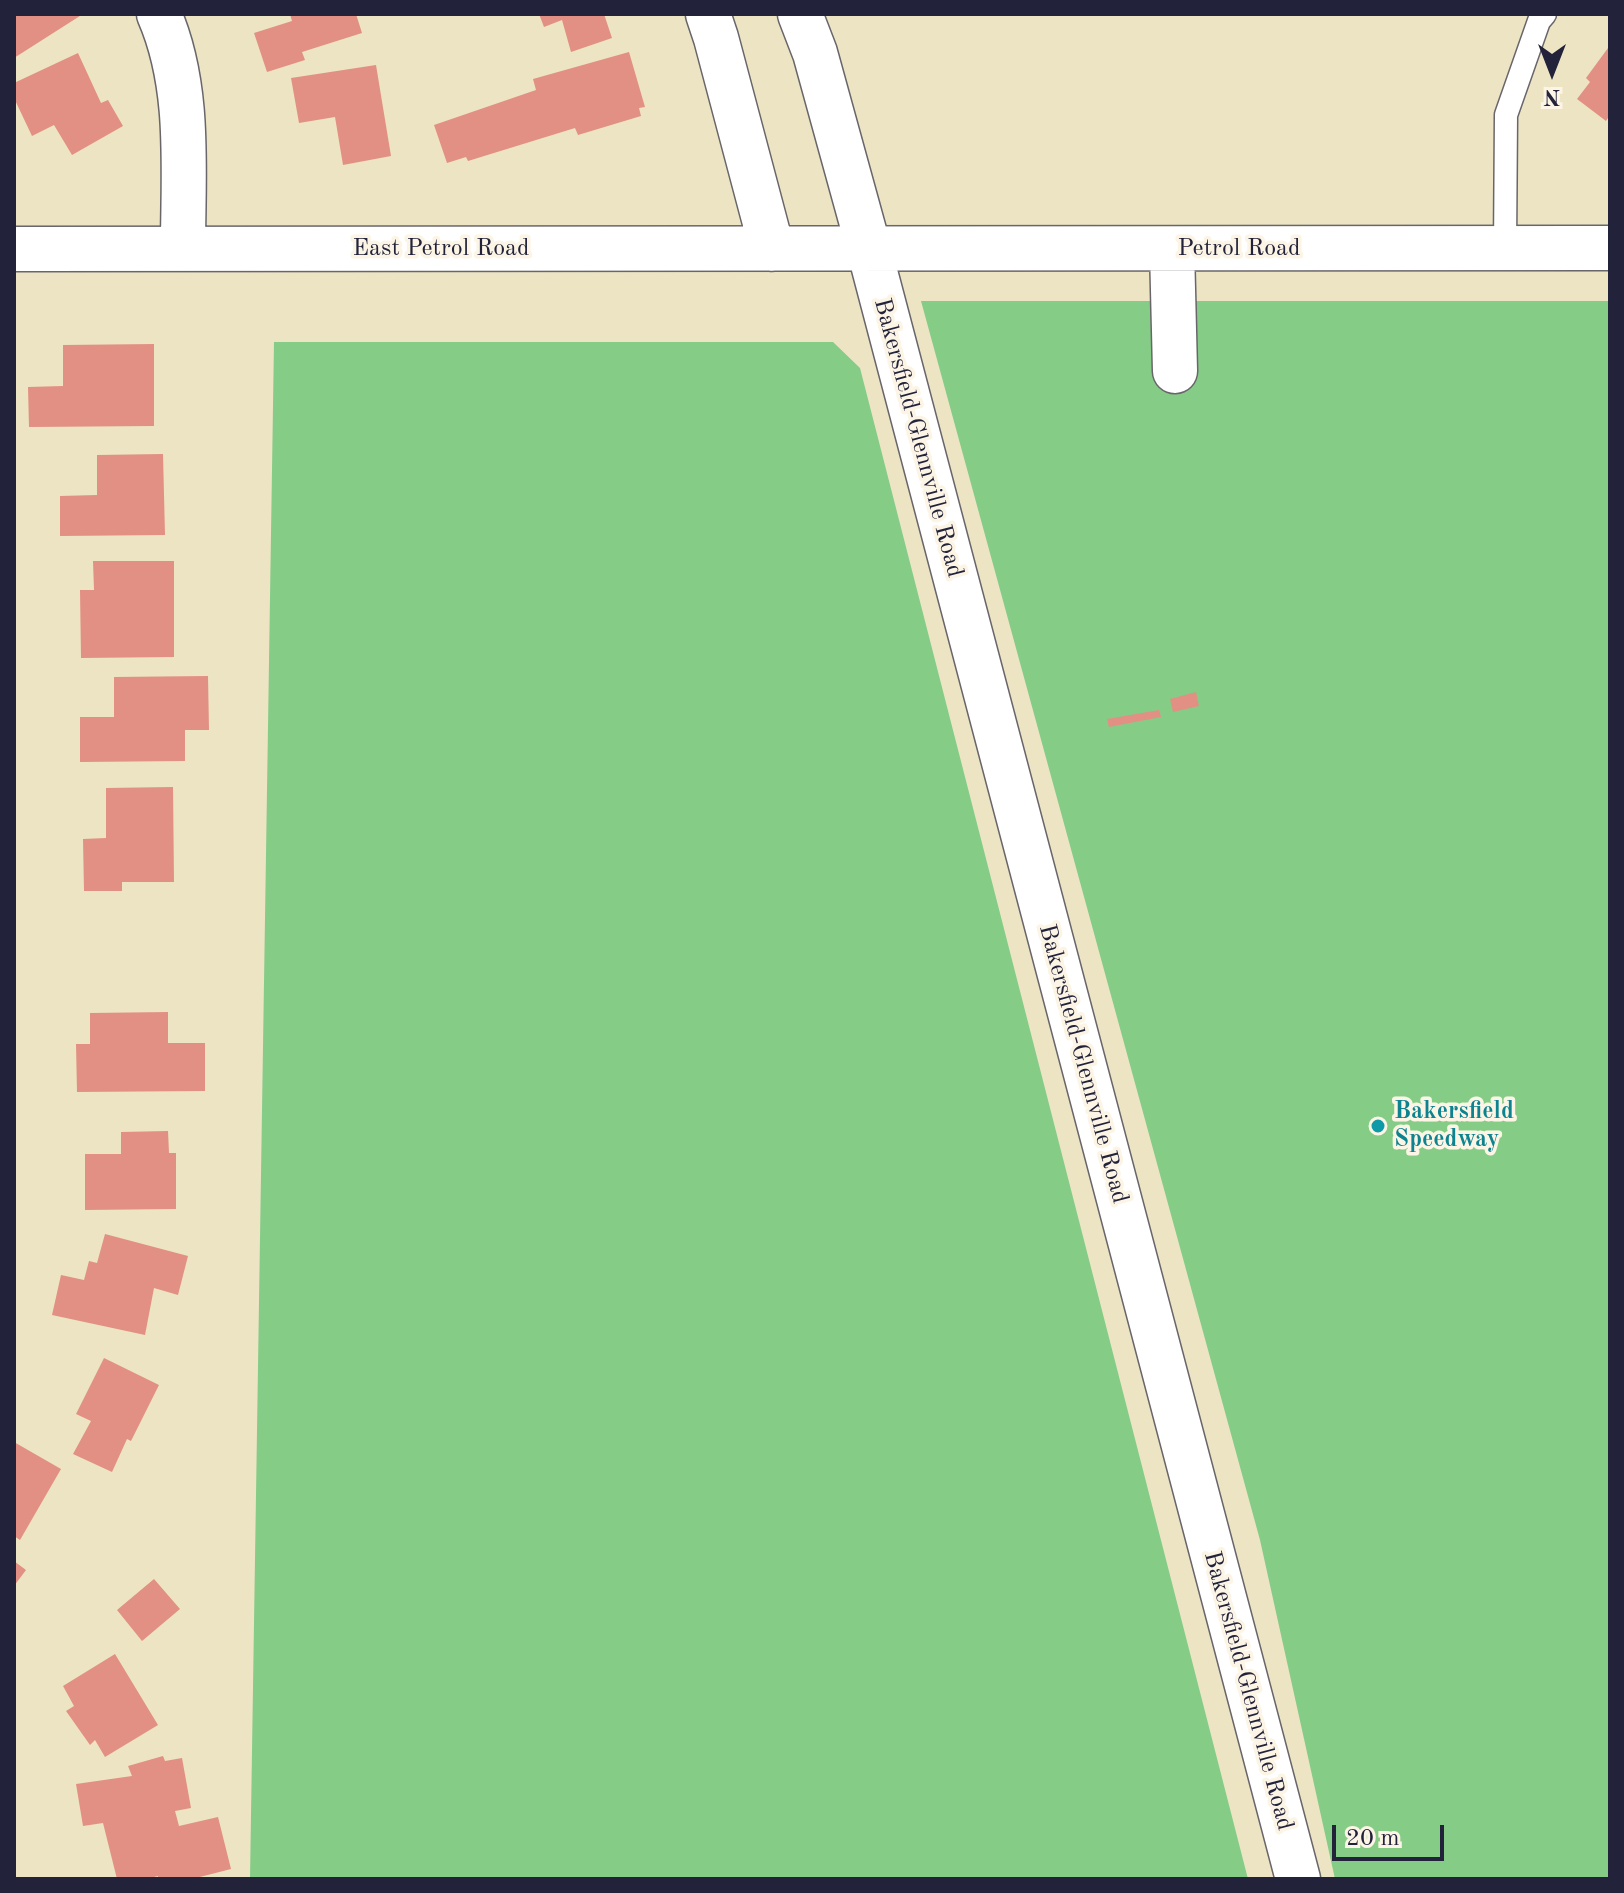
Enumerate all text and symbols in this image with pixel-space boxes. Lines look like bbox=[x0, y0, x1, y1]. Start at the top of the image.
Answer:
north arrow bbox=[1512, 32, 1592, 112]
text: N bbox=[1544, 85, 1560, 107]
street label: East Petrol Road bbox=[353, 235, 529, 263]
street label: Petrol Road bbox=[1178, 235, 1300, 263]
street label: Bakersfield-Glennville Road bbox=[867, 295, 969, 581]
street label: Bakersfield-Glennville Road bbox=[1032, 921, 1134, 1207]
place label: Bakersfield Speedway bbox=[1394, 1098, 1514, 1154]
marker: Bakersfield Speedway bbox=[1369, 1117, 1387, 1135]
street label: Bakersfield-Glennville Road bbox=[1197, 1548, 1299, 1834]
scale bar bbox=[1336, 1809, 1448, 1859]
text: 20 m bbox=[1346, 1827, 1400, 1851]

